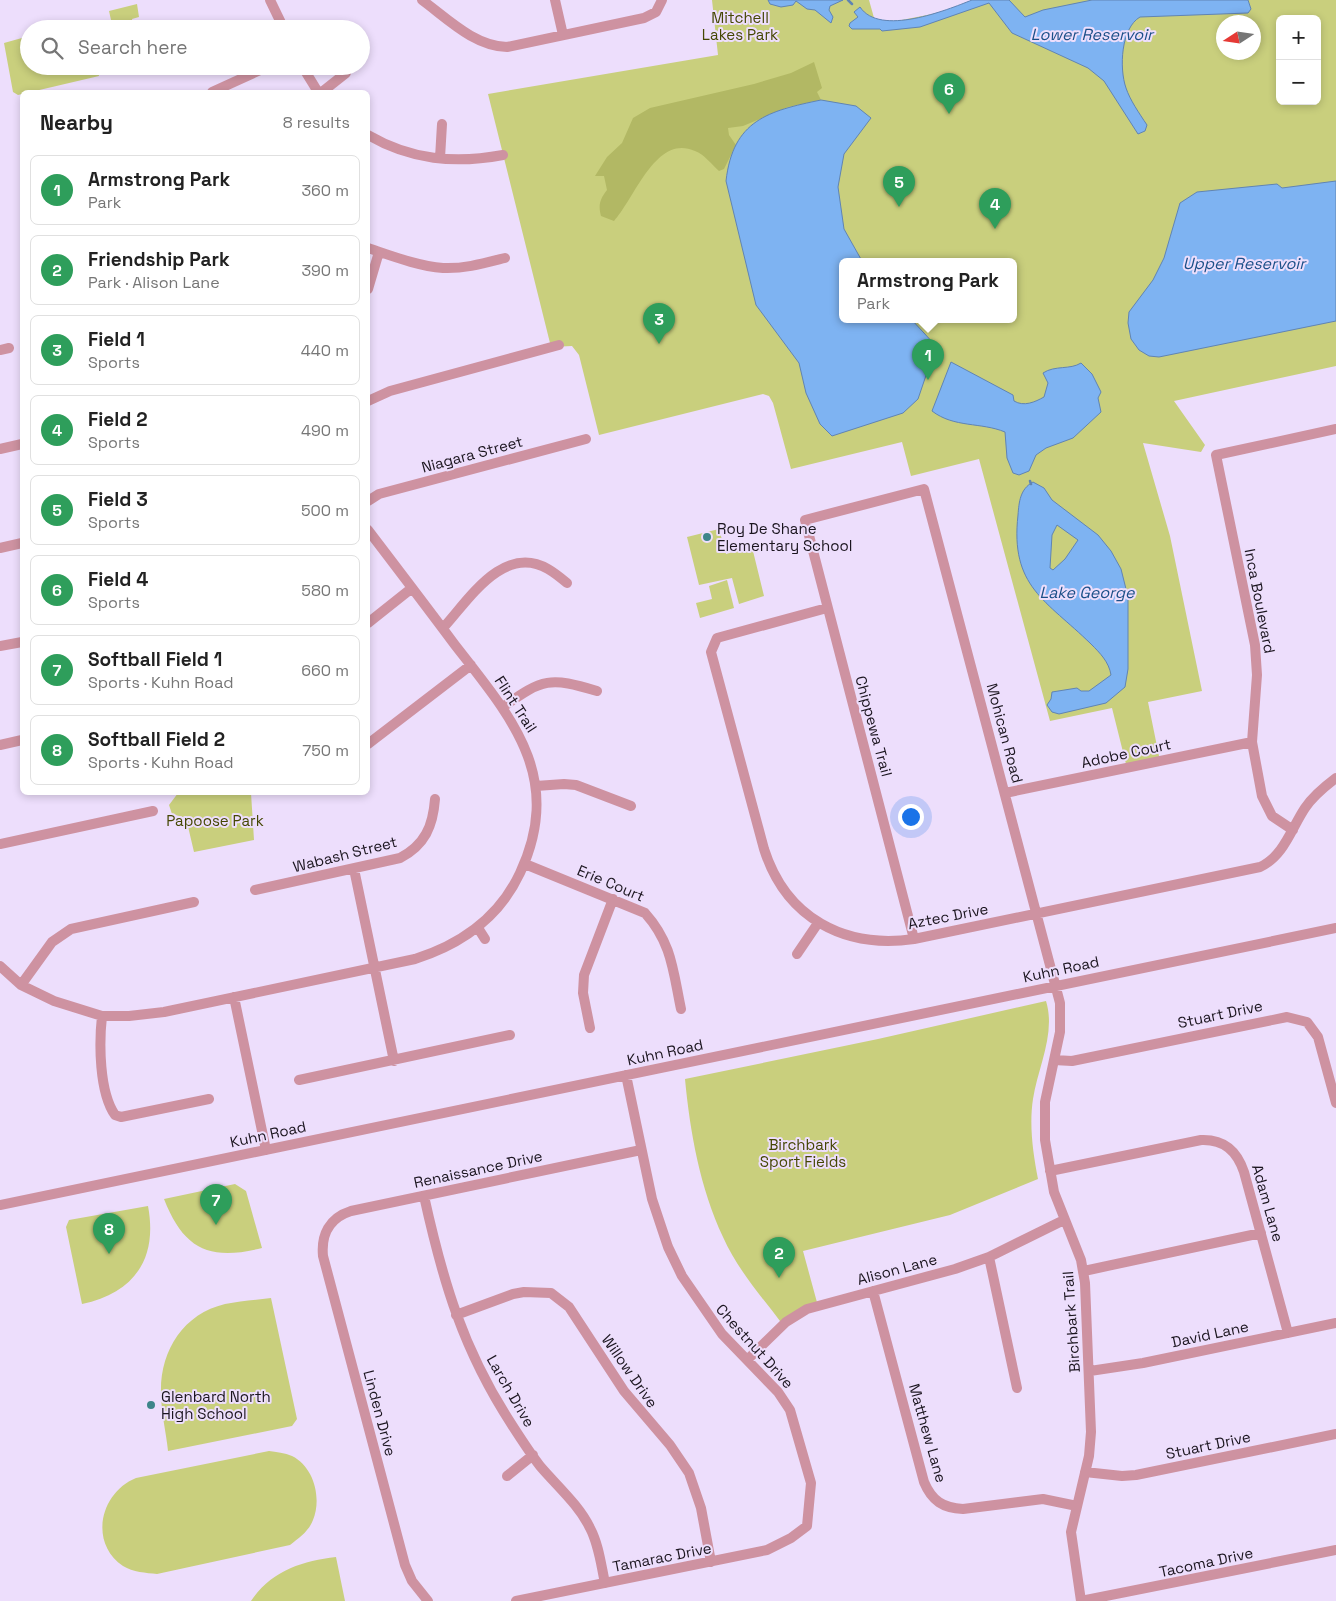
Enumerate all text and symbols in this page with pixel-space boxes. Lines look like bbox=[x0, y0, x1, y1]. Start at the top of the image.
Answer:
park label: Mitchell Lakes Park bbox=[702, 8, 778, 44]
north arrow bbox=[1216, 15, 1261, 60]
map controls bbox=[1276, 15, 1321, 105]
button: + bbox=[1276, 15, 1321, 60]
search box bbox=[20, 20, 370, 75]
water label: Lower Reservoir bbox=[1031, 24, 1155, 45]
icon: search bbox=[38, 34, 66, 62]
text: Search here bbox=[78, 35, 188, 60]
button: − bbox=[1276, 60, 1321, 105]
pin: 6 bbox=[933, 73, 965, 114]
text: Nearby bbox=[40, 109, 113, 136]
text: 8 results bbox=[283, 112, 350, 133]
pin: 5 bbox=[883, 166, 915, 207]
text: Armstrong Park bbox=[88, 167, 230, 192]
text: 1 bbox=[53, 180, 61, 201]
text: 360 m bbox=[301, 180, 349, 201]
pin: 4 bbox=[979, 188, 1011, 229]
text: Park bbox=[88, 192, 121, 213]
text: Friendship Park bbox=[88, 247, 230, 272]
water label: Upper Reservoir bbox=[1183, 253, 1307, 274]
popup bbox=[839, 258, 1017, 323]
text: 2 bbox=[52, 260, 62, 281]
text: 390 m bbox=[301, 260, 349, 281]
text: Armstrong Park bbox=[857, 268, 999, 293]
text: Park · Alison Lane bbox=[88, 272, 220, 293]
text: Park bbox=[857, 293, 890, 314]
pin: 3 bbox=[643, 303, 675, 344]
text: Field 1 bbox=[88, 327, 145, 352]
pin: 1 bbox=[912, 339, 944, 380]
text: 3 bbox=[52, 340, 62, 361]
text: 440 m bbox=[301, 340, 349, 361]
text: Sports bbox=[88, 352, 140, 373]
text: Field 2 bbox=[88, 407, 147, 432]
text: 4 bbox=[52, 420, 62, 441]
text: 490 m bbox=[301, 420, 349, 441]
street label: Niagara Street bbox=[419, 431, 525, 477]
text: Sports bbox=[88, 432, 140, 453]
text: Field 3 bbox=[88, 487, 148, 512]
text: 5 bbox=[52, 500, 62, 521]
text: 500 m bbox=[301, 500, 349, 521]
text: Sports bbox=[88, 512, 140, 533]
place label: Roy De Shane Elementary School bbox=[717, 519, 853, 555]
marker: Roy De Shane Elementary School bbox=[701, 531, 713, 543]
street label: Inca Boulevard bbox=[1241, 547, 1279, 655]
text: Field 4 bbox=[88, 567, 148, 592]
text: 6 bbox=[52, 580, 62, 601]
text: 580 m bbox=[301, 580, 349, 601]
water label: Lake George bbox=[1039, 582, 1135, 603]
text: Sports bbox=[88, 592, 140, 613]
text: Softball Field 1 bbox=[88, 647, 222, 672]
text: 7 bbox=[53, 660, 61, 681]
text: 660 m bbox=[301, 660, 349, 681]
text: Sports · Kuhn Road bbox=[88, 672, 233, 693]
street label: Flint Trail bbox=[491, 672, 541, 736]
street label: Chippewa Trail bbox=[851, 674, 897, 778]
street label: Mohican Road bbox=[983, 681, 1027, 785]
text: Softball Field 2 bbox=[88, 727, 225, 752]
street label: Adobe Court bbox=[1079, 734, 1173, 772]
text: 8 bbox=[52, 740, 62, 761]
text: 750 m bbox=[302, 740, 349, 761]
text: Sports · Kuhn Road bbox=[88, 752, 233, 773]
your location bbox=[898, 804, 924, 830]
park label: Papoose Park bbox=[166, 811, 264, 830]
street label: Wabash Street bbox=[291, 832, 399, 876]
street label: Erie Court bbox=[575, 860, 648, 906]
street label: Aztec Drive bbox=[906, 899, 990, 933]
street label: Kuhn Road bbox=[1021, 952, 1101, 986]
street label: Stuart Drive bbox=[1176, 996, 1264, 1032]
street label: Kuhn Road bbox=[625, 1035, 705, 1069]
street label: Kuhn Road bbox=[228, 1117, 308, 1151]
park label: Birchbark Sport Fields bbox=[760, 1135, 846, 1171]
street label: Renaissance Drive bbox=[412, 1146, 544, 1192]
street label: Adam Lane bbox=[1248, 1162, 1288, 1244]
pin: 7 bbox=[200, 1184, 232, 1225]
pin: 8 bbox=[93, 1213, 125, 1254]
pin: 2 bbox=[763, 1237, 795, 1278]
street label: Alison Lane bbox=[855, 1249, 939, 1289]
street label: Birchbark Trail bbox=[1058, 1271, 1084, 1373]
street label: Chestnut Drive bbox=[712, 1300, 798, 1392]
street label: David Lane bbox=[1170, 1317, 1250, 1351]
street label: Willow Drive bbox=[598, 1331, 662, 1411]
street label: Larch Drive bbox=[483, 1352, 539, 1431]
street label: Linden Drive bbox=[359, 1368, 401, 1458]
street label: Matthew Lane bbox=[905, 1381, 951, 1485]
place label: Glenbard North High School bbox=[161, 1387, 271, 1423]
marker: Glenbard North High School bbox=[145, 1399, 157, 1411]
street label: Stuart Drive bbox=[1164, 1427, 1252, 1463]
street label: Tamarac Drive bbox=[611, 1538, 713, 1576]
street label: Tacoma Drive bbox=[1157, 1543, 1255, 1581]

